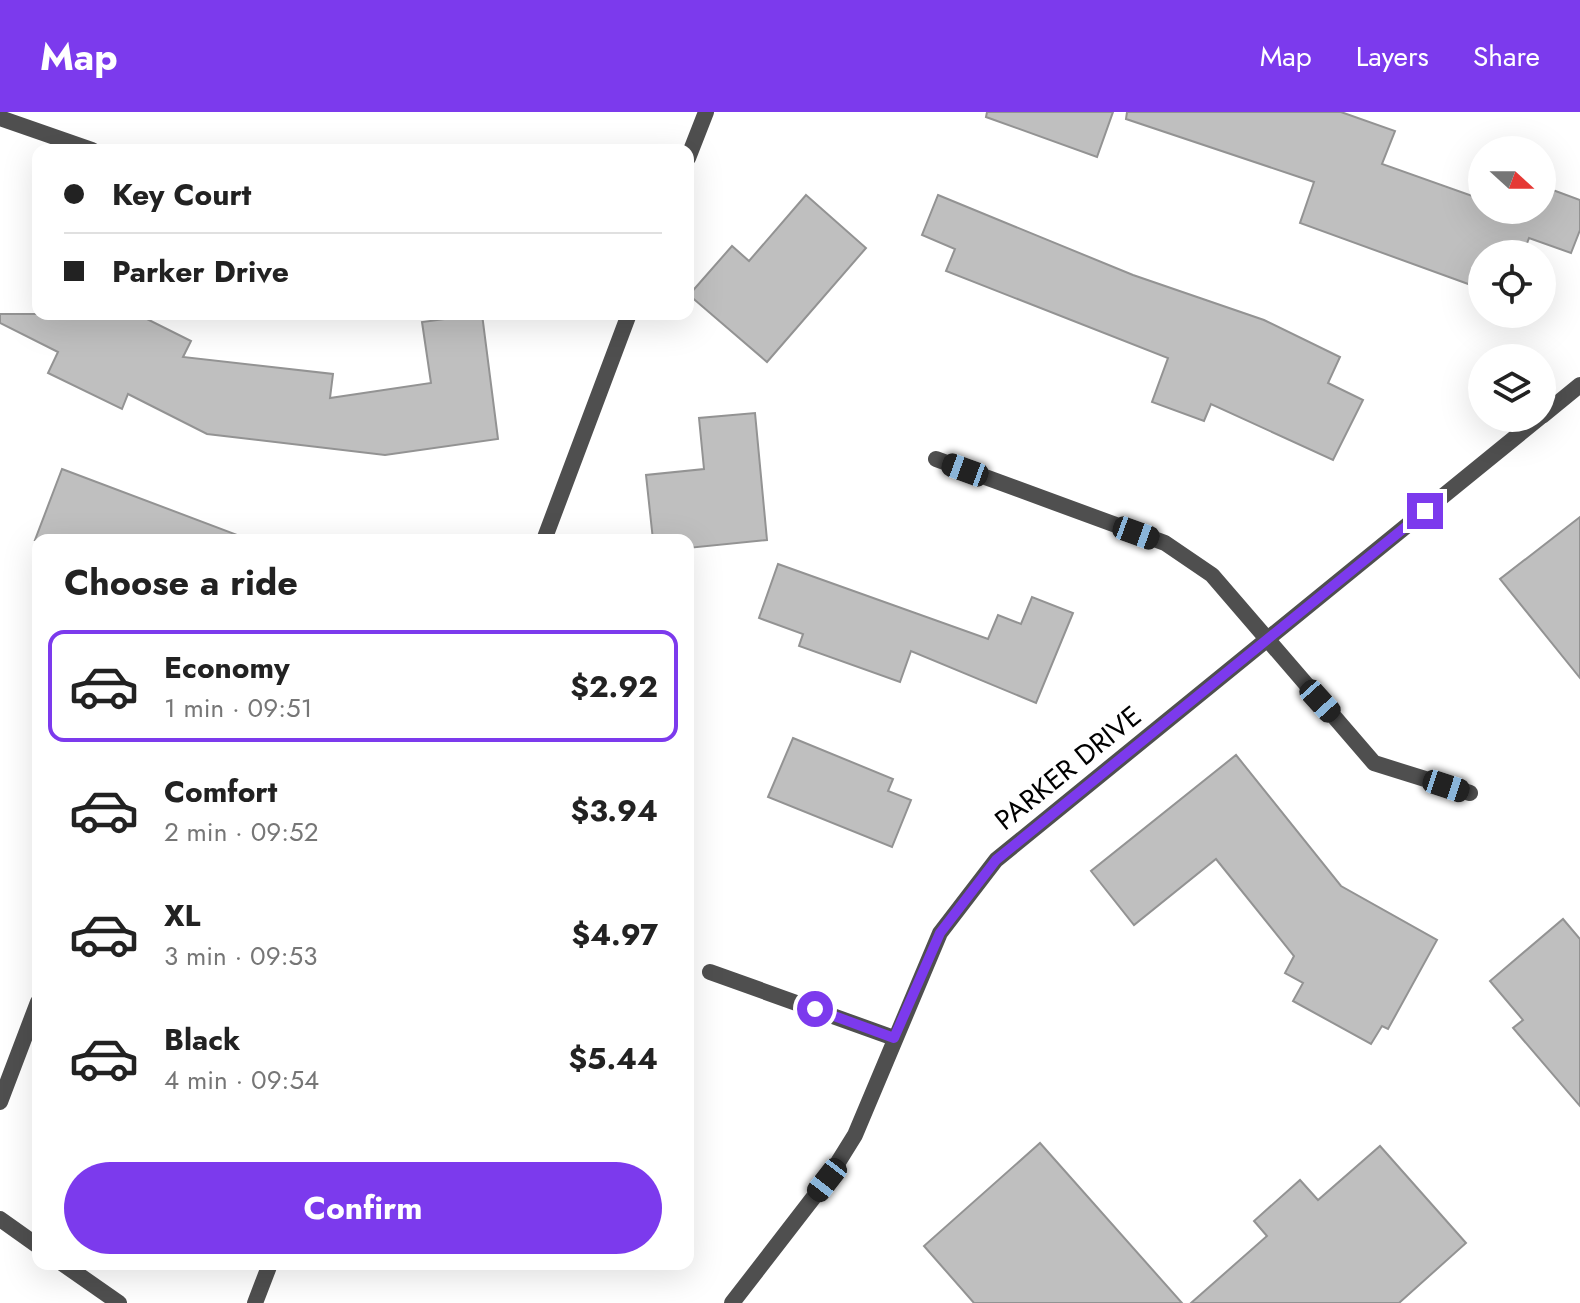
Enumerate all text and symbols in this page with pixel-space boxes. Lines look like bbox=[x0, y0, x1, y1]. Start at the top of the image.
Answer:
text: Map bbox=[40, 29, 118, 84]
text: Map bbox=[1260, 36, 1312, 77]
text: Layers bbox=[1356, 36, 1429, 77]
text: Share bbox=[1473, 36, 1540, 77]
north arrow bbox=[1468, 136, 1556, 224]
map controls bbox=[1468, 136, 1556, 432]
text: Key Court bbox=[112, 173, 251, 216]
button: locate bbox=[1468, 240, 1556, 328]
text: Parker Drive bbox=[112, 250, 289, 293]
button: layers bbox=[1468, 344, 1556, 432]
car bbox=[938, 451, 992, 489]
route end bbox=[1407, 493, 1443, 529]
car bbox=[1109, 514, 1163, 552]
text: Choose a ride bbox=[64, 556, 298, 608]
text: Economy bbox=[164, 646, 290, 689]
icon: car bbox=[68, 650, 140, 722]
text: $2.92 bbox=[570, 665, 658, 708]
car bbox=[1295, 675, 1345, 727]
text: 1 min · 09:51 bbox=[164, 689, 312, 727]
street label: PARKER DRIVE bbox=[986, 696, 1150, 840]
car bbox=[1419, 767, 1473, 805]
text: Comfort bbox=[164, 770, 277, 813]
icon: car bbox=[68, 774, 140, 846]
text: $3.94 bbox=[570, 789, 658, 832]
text: 2 min · 09:52 bbox=[164, 813, 319, 851]
text: XL bbox=[164, 894, 200, 937]
icon: car bbox=[68, 898, 140, 970]
text: $4.97 bbox=[571, 913, 658, 956]
text: 3 min · 09:53 bbox=[164, 937, 317, 975]
route start bbox=[797, 991, 833, 1027]
text: Black bbox=[164, 1018, 240, 1061]
icon: car bbox=[68, 1022, 140, 1094]
text: $5.44 bbox=[568, 1037, 658, 1080]
text: 4 min · 09:54 bbox=[164, 1061, 319, 1099]
car bbox=[803, 1154, 851, 1206]
button: Confirm bbox=[64, 1162, 662, 1254]

